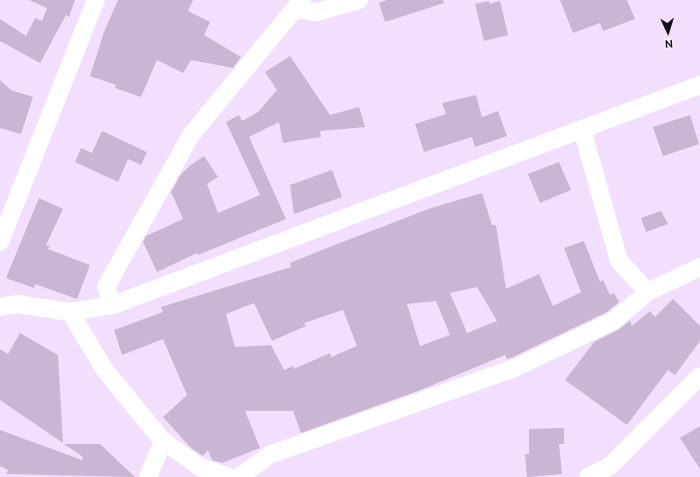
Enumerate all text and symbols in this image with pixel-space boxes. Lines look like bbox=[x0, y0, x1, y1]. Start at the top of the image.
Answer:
north arrow bbox=[648, 12, 688, 52]
text: N bbox=[664, 38, 673, 50]

